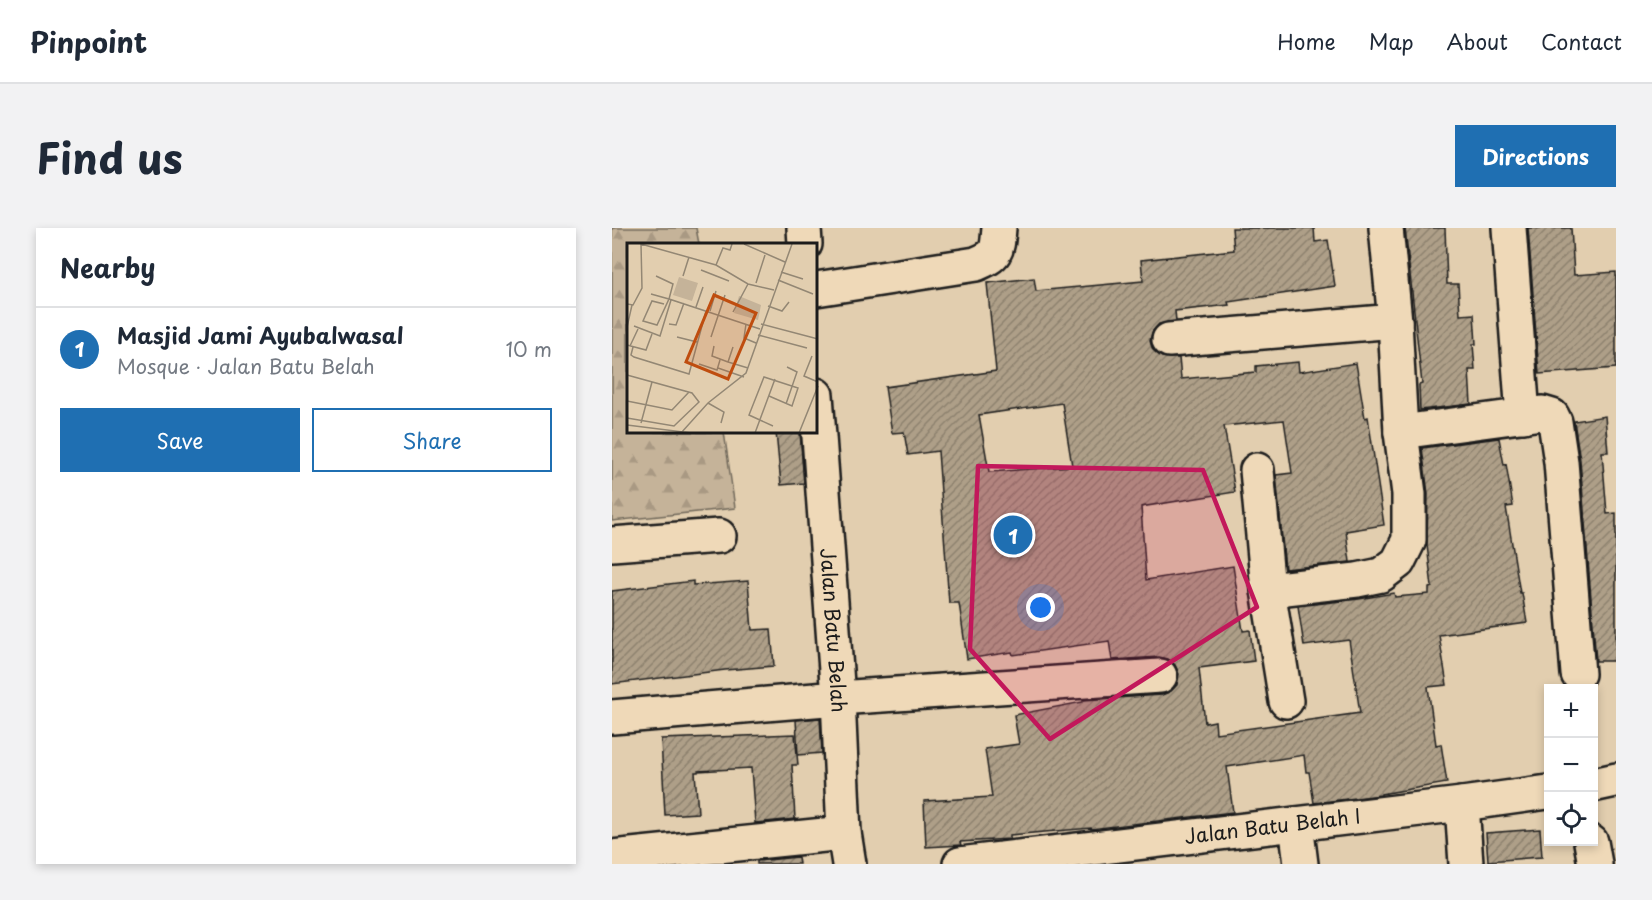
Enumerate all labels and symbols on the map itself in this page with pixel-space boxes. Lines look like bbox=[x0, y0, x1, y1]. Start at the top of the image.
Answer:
inset map bbox=[627, 243, 818, 434]
pin: 1 bbox=[994, 512, 1032, 558]
street label: Jalan Batu Belah bbox=[813, 547, 855, 713]
your location bbox=[1026, 593, 1055, 622]
street label: Jalan Batu Belah I bbox=[1183, 800, 1362, 851]

